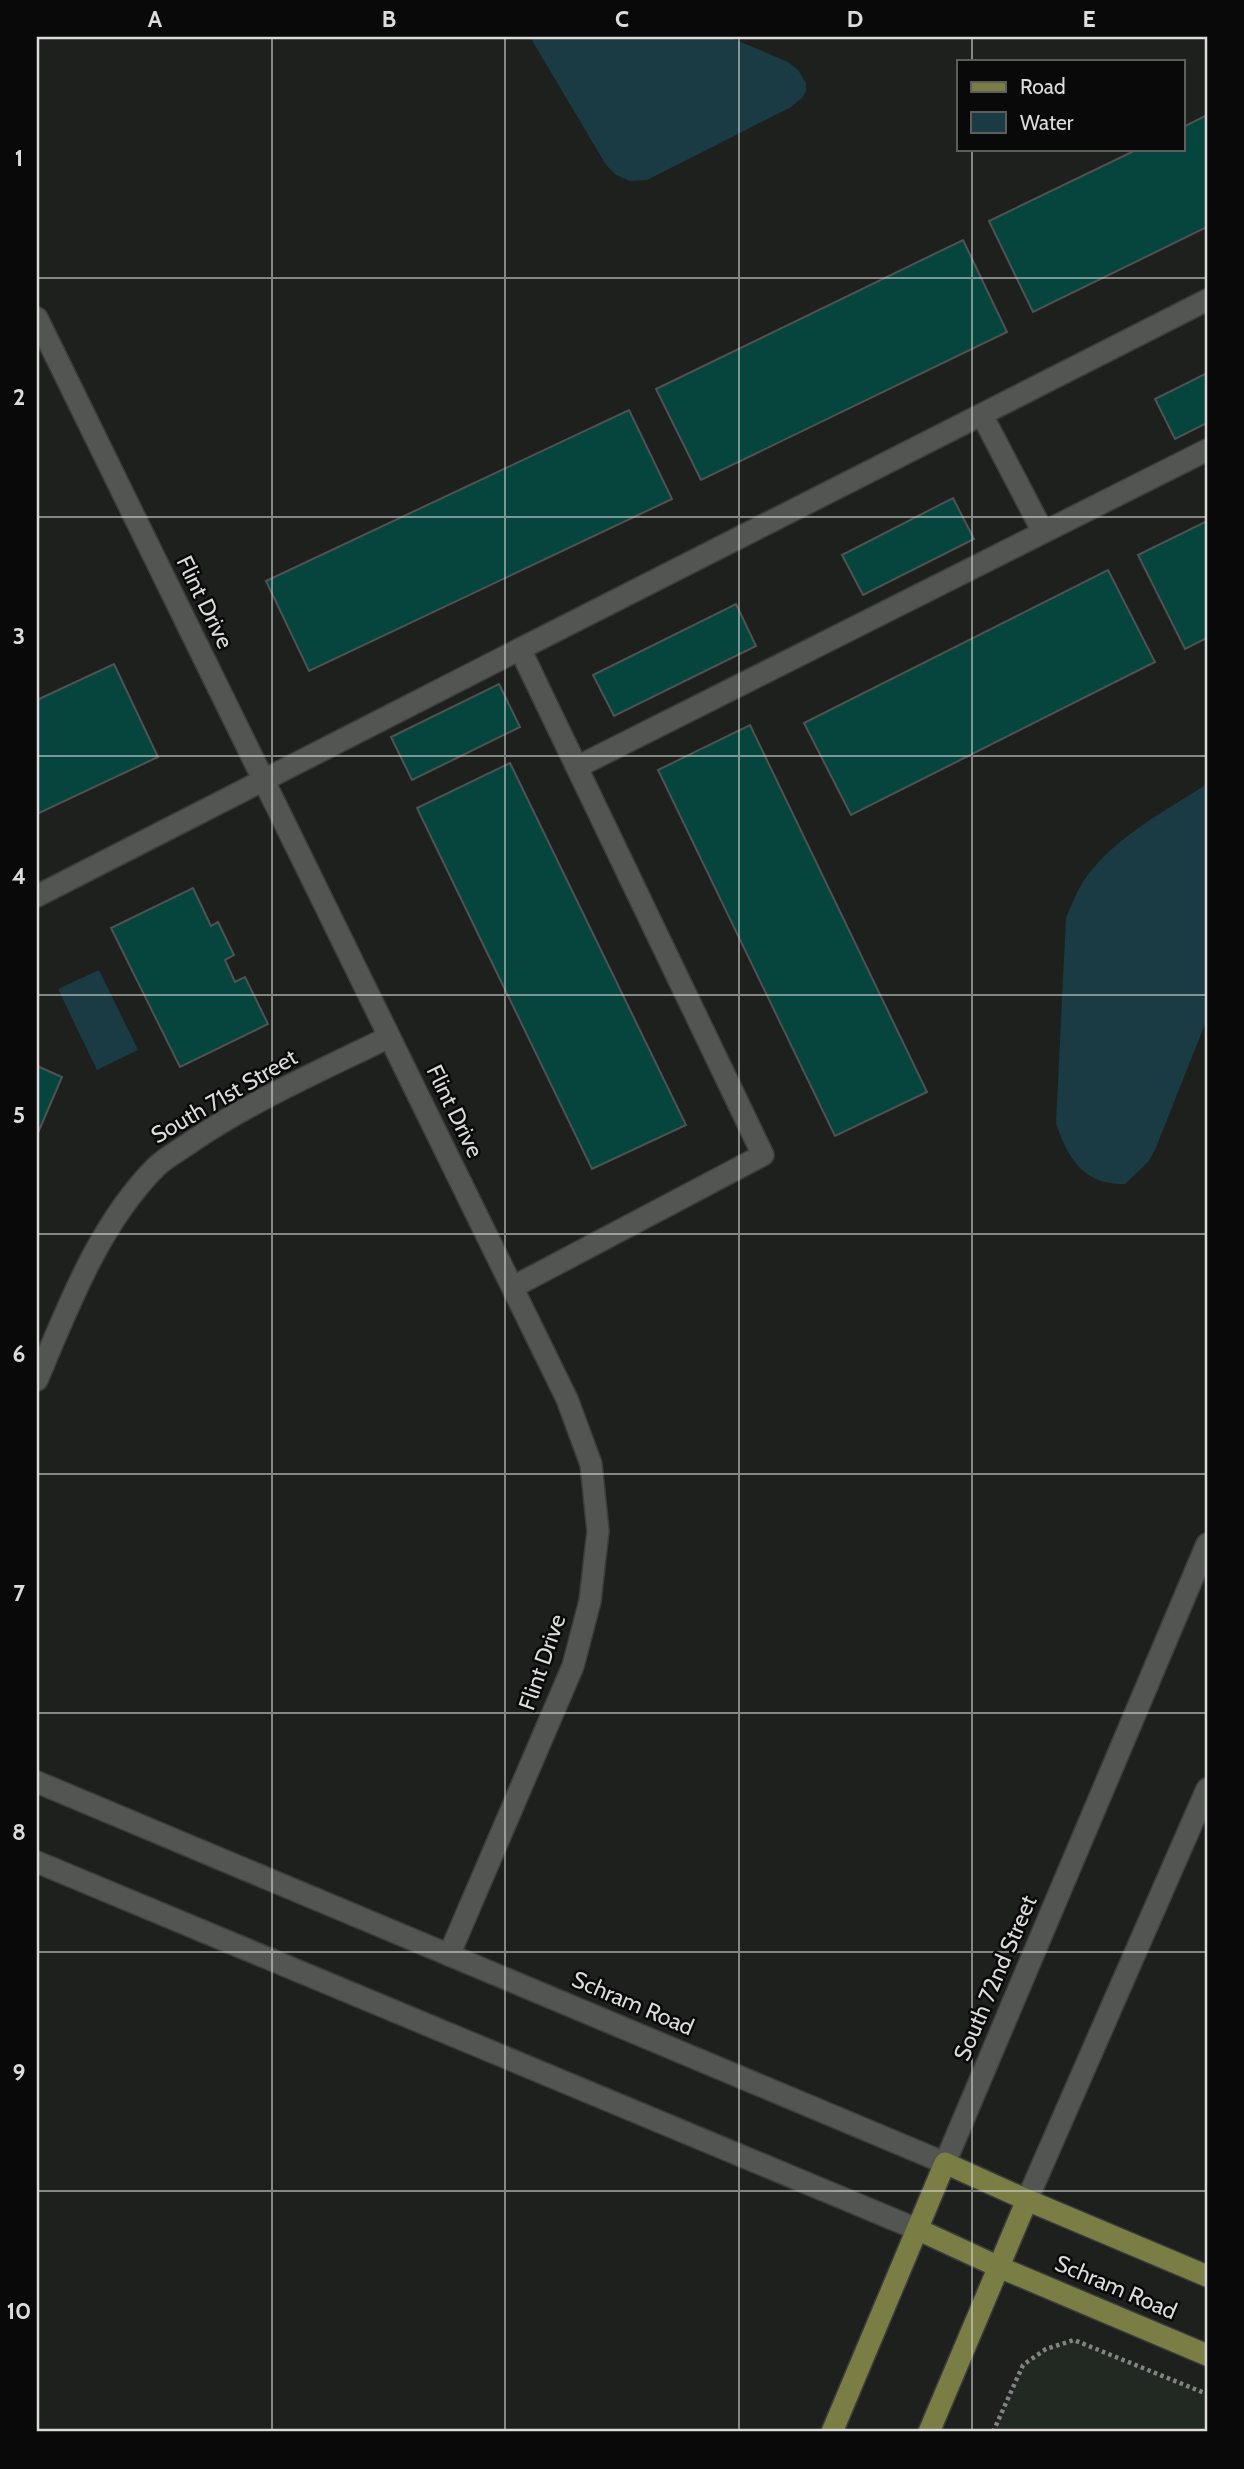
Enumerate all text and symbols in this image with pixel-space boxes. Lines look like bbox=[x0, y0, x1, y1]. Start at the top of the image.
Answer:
text: A bbox=[148, 5, 163, 33]
text: B bbox=[382, 5, 396, 33]
text: C bbox=[615, 5, 629, 33]
text: D bbox=[847, 5, 863, 33]
text: E bbox=[1082, 5, 1096, 33]
legend bbox=[957, 60, 1184, 150]
text: Road bbox=[1020, 74, 1066, 99]
text: Water bbox=[1020, 110, 1074, 135]
text: 1 bbox=[15, 144, 23, 172]
text: 2 bbox=[13, 383, 25, 411]
street label: Flint Drive bbox=[171, 551, 239, 653]
text: 3 bbox=[13, 622, 25, 650]
text: 4 bbox=[12, 862, 26, 890]
street label: South 71st Street bbox=[146, 1043, 302, 1149]
street label: Flint Drive bbox=[421, 1060, 489, 1162]
text: 5 bbox=[13, 1101, 25, 1129]
text: 6 bbox=[13, 1340, 25, 1368]
text: 7 bbox=[13, 1579, 25, 1607]
street label: Flint Drive bbox=[513, 1610, 572, 1714]
text: 8 bbox=[12, 1818, 26, 1846]
street label: South 72nd Street bbox=[948, 1891, 1043, 2065]
street label: Schram Road bbox=[568, 1965, 698, 2041]
text: 9 bbox=[13, 2058, 25, 2086]
street label: Schram Road bbox=[1051, 2249, 1181, 2325]
text: 10 bbox=[7, 2297, 31, 2325]

